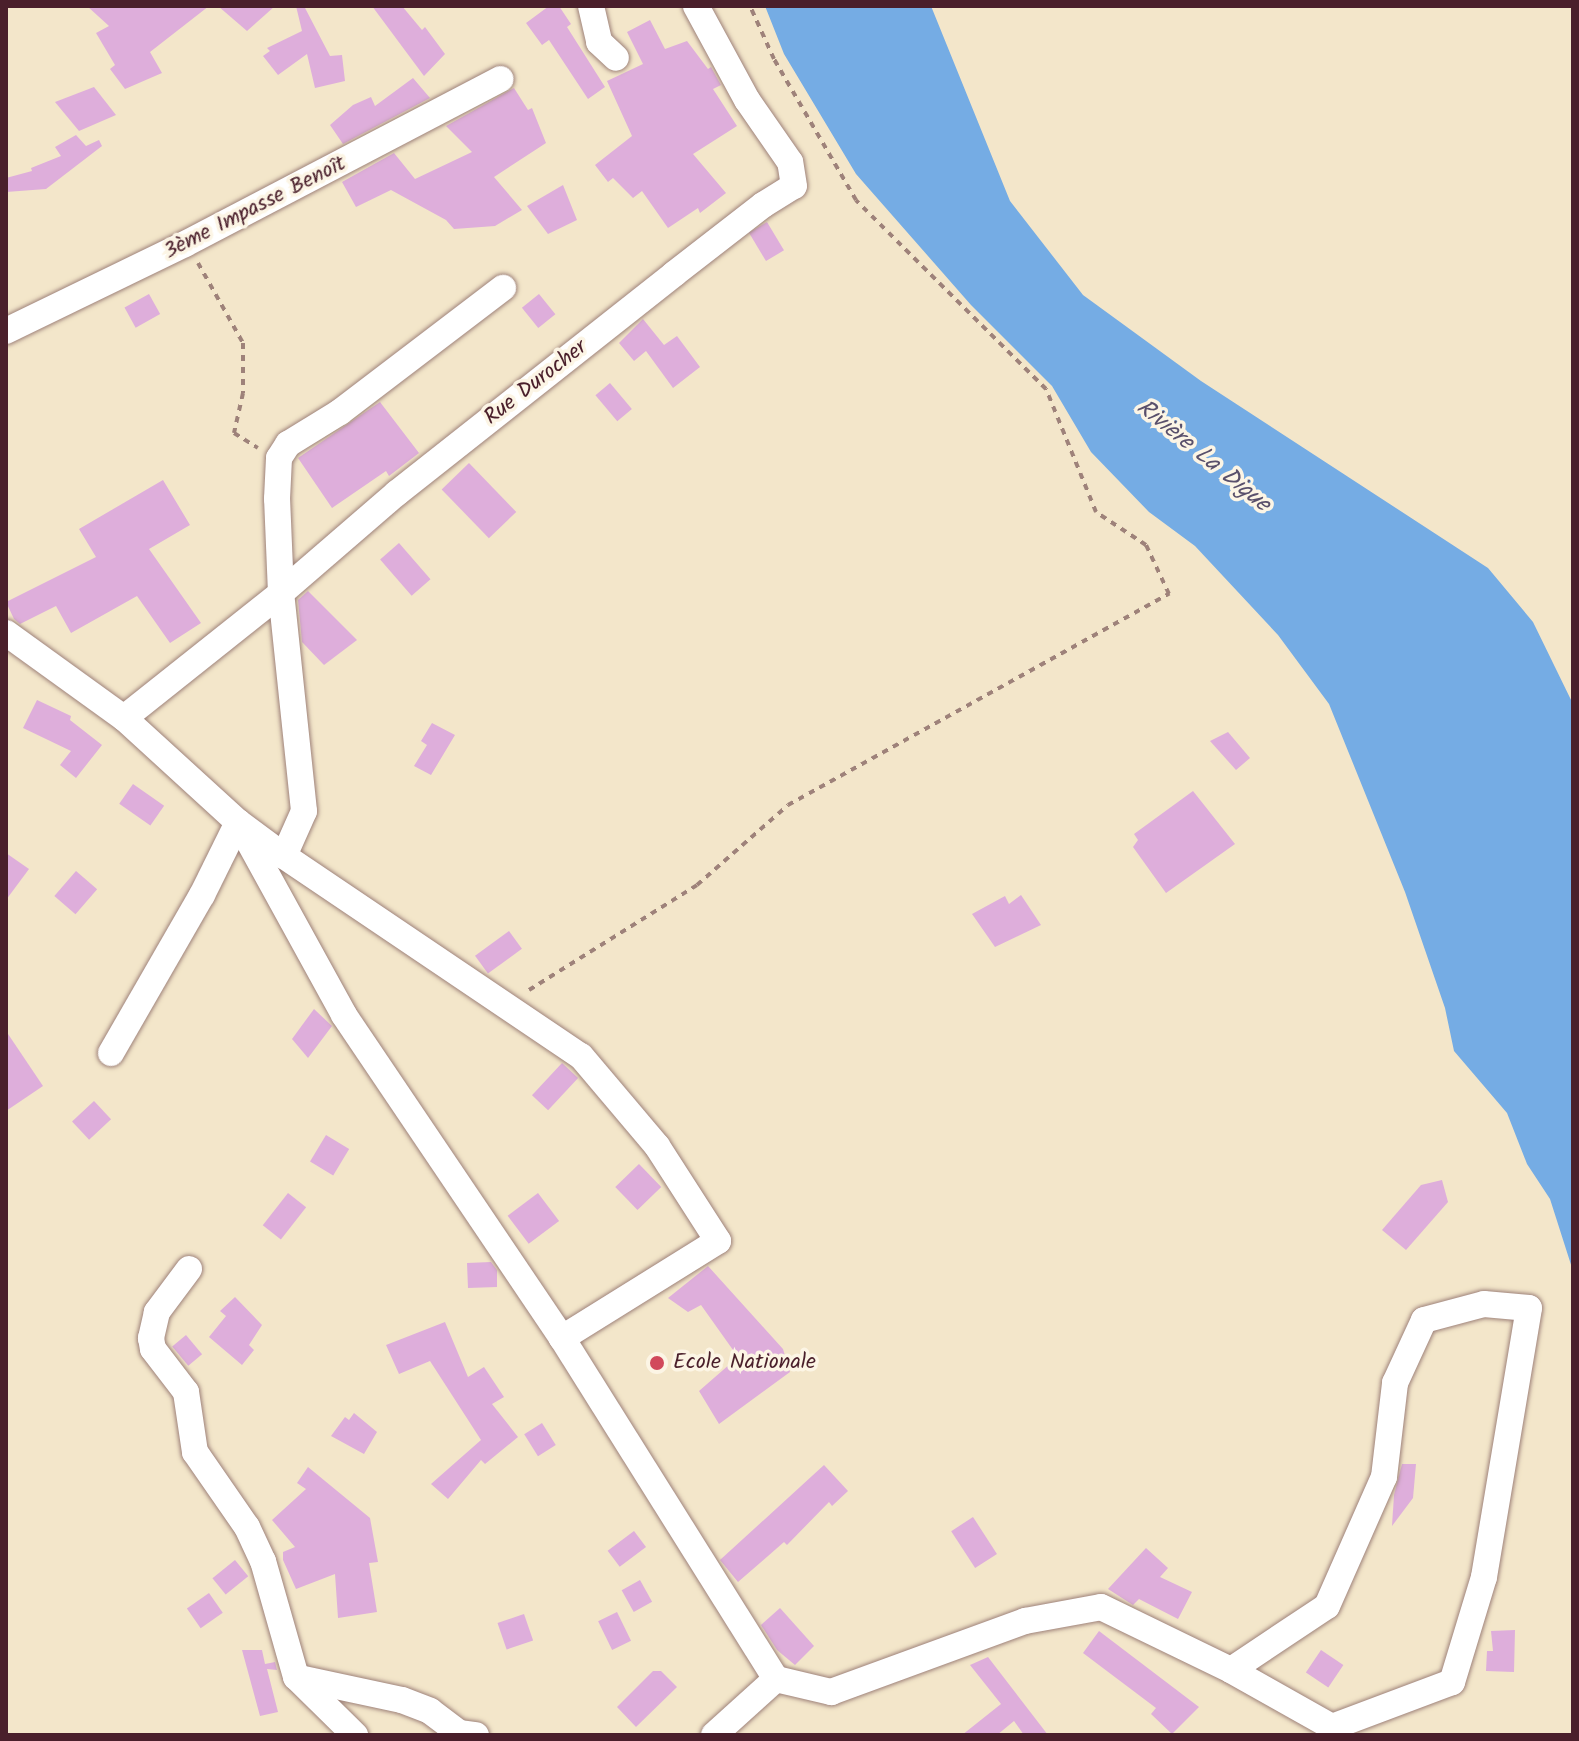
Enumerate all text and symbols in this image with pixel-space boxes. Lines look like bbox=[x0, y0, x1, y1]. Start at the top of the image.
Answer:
street label: 3ème Impasse Benoît bbox=[160, 151, 350, 265]
street label: Rue Durocher bbox=[479, 335, 593, 431]
water label: Rivière La Digue bbox=[1130, 393, 1276, 519]
place label: Ecole Nationale bbox=[673, 1350, 816, 1376]
marker: Ecole Nationale bbox=[648, 1354, 666, 1372]

